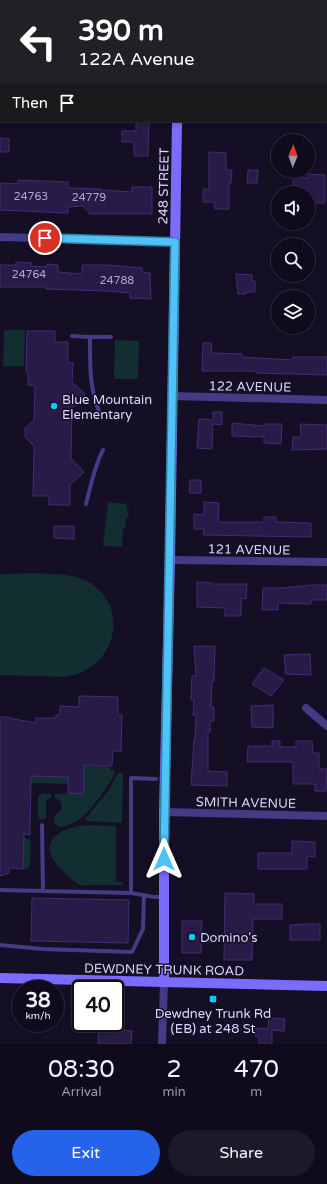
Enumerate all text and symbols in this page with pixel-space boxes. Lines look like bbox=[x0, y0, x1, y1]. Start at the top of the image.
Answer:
text: 390 m bbox=[78, 14, 164, 48]
icon: left bbox=[12, 16, 64, 68]
text: 122A Avenue bbox=[78, 48, 194, 70]
icon: arrive bbox=[56, 92, 78, 114]
text: Then bbox=[12, 94, 48, 112]
north arrow bbox=[271, 134, 315, 178]
map controls bbox=[271, 134, 315, 334]
street label: 248 STREET bbox=[155, 147, 173, 225]
button: sound bbox=[271, 186, 315, 230]
house number: 24763 bbox=[14, 190, 48, 203]
house number: 24779 bbox=[72, 191, 106, 204]
pin bbox=[28, 221, 62, 255]
icon: arrive bbox=[34, 227, 56, 249]
button: search bbox=[271, 238, 315, 282]
house number: 24764 bbox=[12, 268, 46, 281]
house number: 24788 bbox=[100, 274, 134, 287]
button: layers bbox=[271, 290, 315, 334]
street label: 122 AVENUE bbox=[208, 378, 292, 396]
place label: Blue Mountain Elementary bbox=[62, 392, 152, 423]
marker: Blue Mountain Elementary bbox=[49, 401, 59, 411]
street label: 121 AVENUE bbox=[207, 541, 291, 559]
street label: SMITH AVENUE bbox=[196, 794, 296, 812]
position arrow bbox=[143, 838, 185, 880]
place label: Domino's bbox=[200, 930, 257, 946]
marker: Domino's bbox=[187, 932, 197, 942]
street label: DEWDNEY TRUNK ROAD bbox=[84, 961, 244, 979]
speed limit sign: 40 bbox=[72, 980, 124, 1032]
text: 38 bbox=[25, 989, 51, 1013]
marker: Dewdney Trunk Rd (EB) at 248 St bbox=[208, 994, 218, 1004]
place label: Dewdney Trunk Rd (EB) at 248 St bbox=[155, 1006, 271, 1037]
text: km/h bbox=[25, 1010, 51, 1022]
text: 08:30 bbox=[48, 1055, 115, 1084]
text: 2 bbox=[167, 1055, 182, 1084]
text: 470 bbox=[234, 1055, 279, 1084]
text: Arrival bbox=[61, 1084, 101, 1100]
text: min bbox=[163, 1084, 186, 1100]
text: m bbox=[250, 1084, 262, 1100]
button: Exit bbox=[12, 1130, 160, 1176]
button: Share bbox=[168, 1130, 315, 1176]

